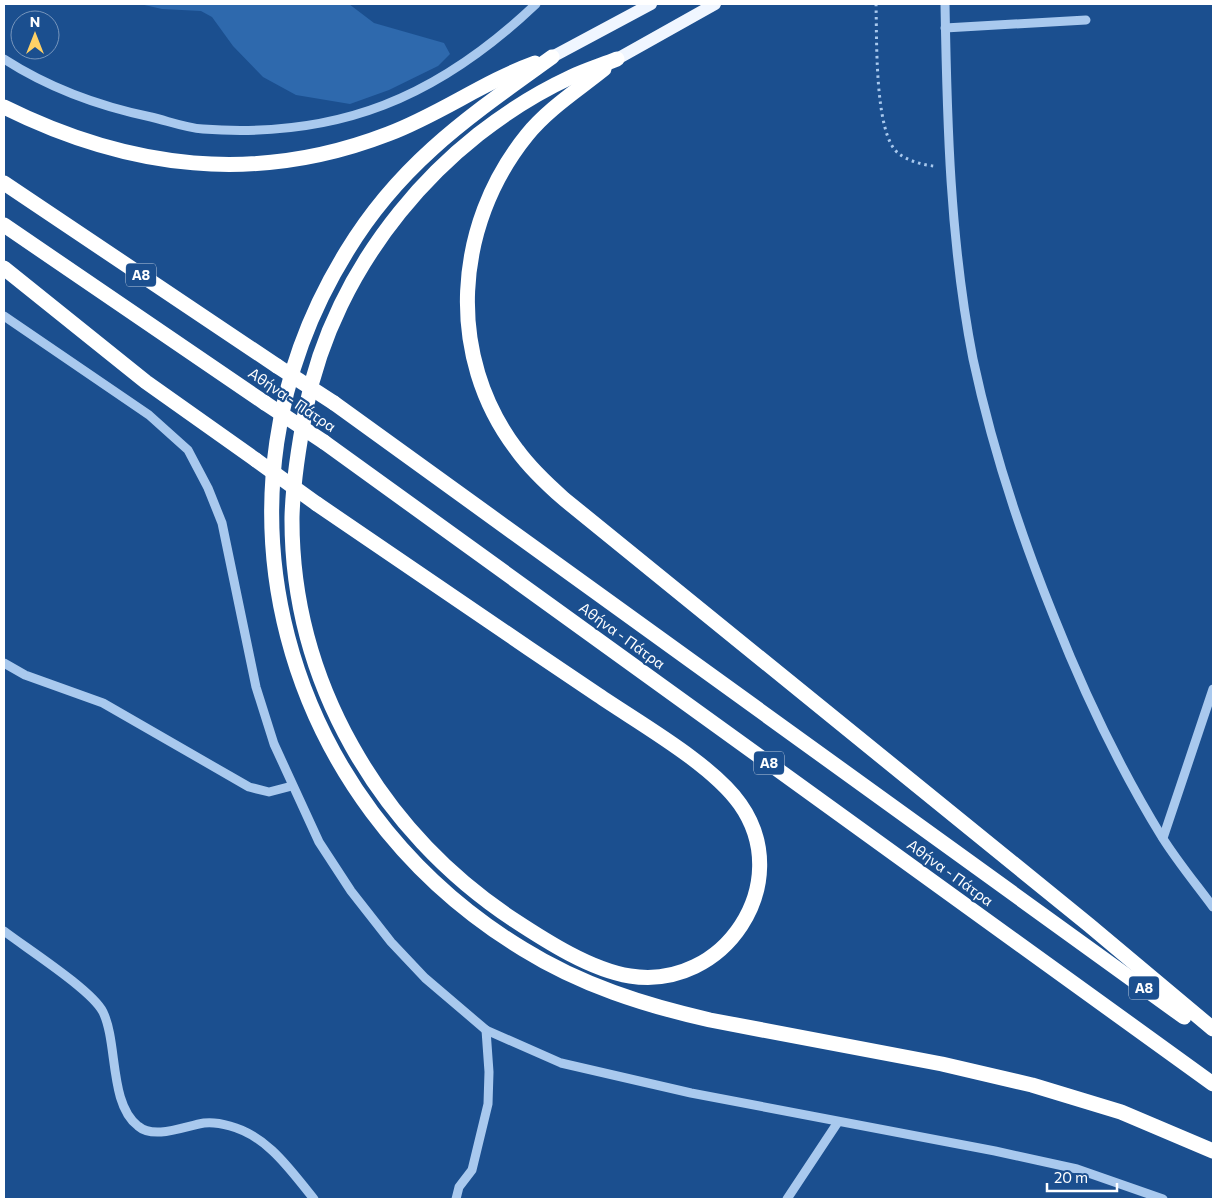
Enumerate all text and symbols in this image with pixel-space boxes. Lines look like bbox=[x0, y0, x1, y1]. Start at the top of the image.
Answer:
north arrow bbox=[10, 10, 60, 60]
text: N bbox=[30, 13, 40, 30]
road number: Α8 bbox=[126, 264, 156, 286]
street label: Αθήνα - Πάτρα bbox=[245, 363, 340, 435]
street label: Αθήνα - Πάτρα bbox=[576, 598, 669, 672]
road number: Α8 bbox=[754, 751, 784, 774]
street label: Αθήνα - Πάτρα bbox=[904, 835, 997, 909]
road number: Α8 bbox=[1129, 976, 1159, 1000]
scale bar bbox=[1047, 1160, 1117, 1192]
text: 20 m bbox=[1054, 1168, 1088, 1186]

